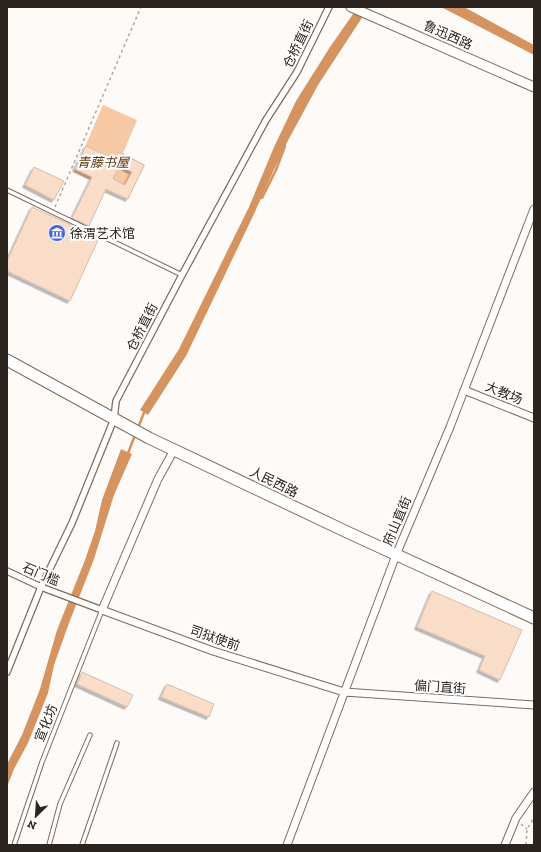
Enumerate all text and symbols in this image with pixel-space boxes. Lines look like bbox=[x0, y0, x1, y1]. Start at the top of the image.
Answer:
street label: 仓桥直街 bbox=[280, 17, 316, 71]
street label: 鲁迅西路 bbox=[421, 18, 475, 52]
park label: 青藤书屋 bbox=[77, 155, 131, 170]
museum icon: 徐渭艺术馆 bbox=[47, 223, 67, 243]
place label: 徐渭艺术馆 bbox=[70, 226, 135, 241]
street label: 仓桥直街 bbox=[124, 300, 160, 354]
street label: 大教场 bbox=[483, 379, 525, 407]
street label: 人民西路 bbox=[247, 464, 301, 500]
street label: 府山直街 bbox=[380, 494, 414, 548]
street label: 石门槛 bbox=[20, 559, 62, 589]
street label: 司狱使前 bbox=[188, 622, 242, 654]
street label: 偏门直街 bbox=[414, 678, 466, 696]
street label: 宣化坊 bbox=[32, 702, 60, 744]
north arrow bbox=[16, 796, 56, 836]
text: N bbox=[25, 817, 39, 832]

